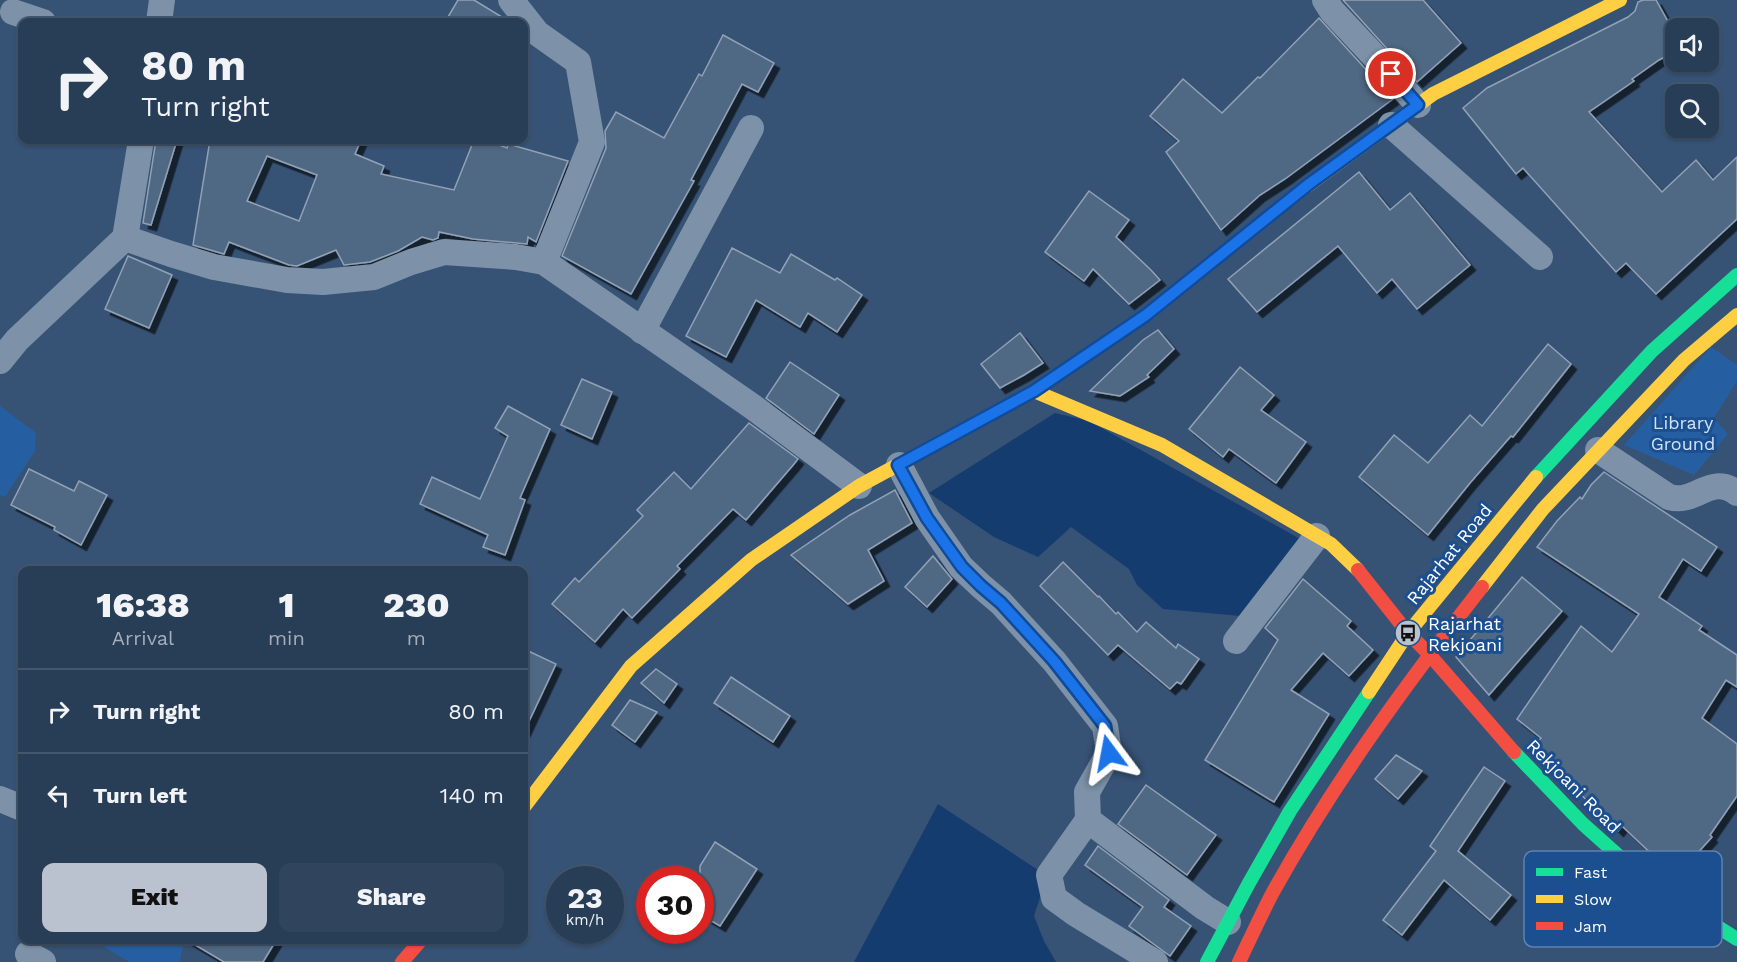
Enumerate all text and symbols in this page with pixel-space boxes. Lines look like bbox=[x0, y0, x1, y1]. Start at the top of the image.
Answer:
map controls bbox=[1665, 18, 1719, 138]
button: sound bbox=[1665, 18, 1719, 72]
text: 80 m bbox=[141, 41, 246, 90]
icon: right bbox=[42, 42, 120, 120]
pin bbox=[1365, 48, 1416, 99]
icon: arrive bbox=[1374, 57, 1407, 90]
button: search bbox=[1665, 84, 1719, 138]
text: Turn right bbox=[141, 91, 270, 123]
park label: Library Ground bbox=[1651, 412, 1715, 454]
street label: Rajarhat Road bbox=[1402, 500, 1496, 608]
text: 16:38 bbox=[96, 584, 190, 626]
text: 1 bbox=[278, 584, 294, 626]
text: 230 bbox=[383, 584, 450, 626]
place label: Rajarhat Rekjoani bbox=[1428, 613, 1502, 655]
bus stop icon: Rajarhat Rekjoani bbox=[1393, 618, 1423, 648]
text: Arrival bbox=[112, 626, 174, 650]
text: min bbox=[268, 626, 305, 650]
text: m bbox=[407, 626, 426, 650]
icon: right bbox=[42, 695, 75, 728]
text: Turn right bbox=[93, 699, 200, 724]
text: 80 m bbox=[448, 699, 504, 724]
position arrow bbox=[1077, 721, 1141, 785]
street label: Rekjoani Road bbox=[1523, 735, 1625, 837]
icon: left bbox=[42, 779, 75, 812]
text: Turn left bbox=[93, 783, 187, 808]
text: 140 m bbox=[440, 783, 504, 808]
legend bbox=[1524, 851, 1722, 947]
button: Exit bbox=[42, 863, 267, 932]
button: Share bbox=[279, 863, 504, 932]
text: Fast bbox=[1574, 863, 1607, 882]
speed limit sign: 30 bbox=[636, 866, 714, 944]
text: 23 bbox=[567, 880, 603, 915]
text: Slow bbox=[1574, 890, 1612, 909]
text: km/h bbox=[566, 911, 604, 929]
text: Jam bbox=[1574, 917, 1607, 936]

